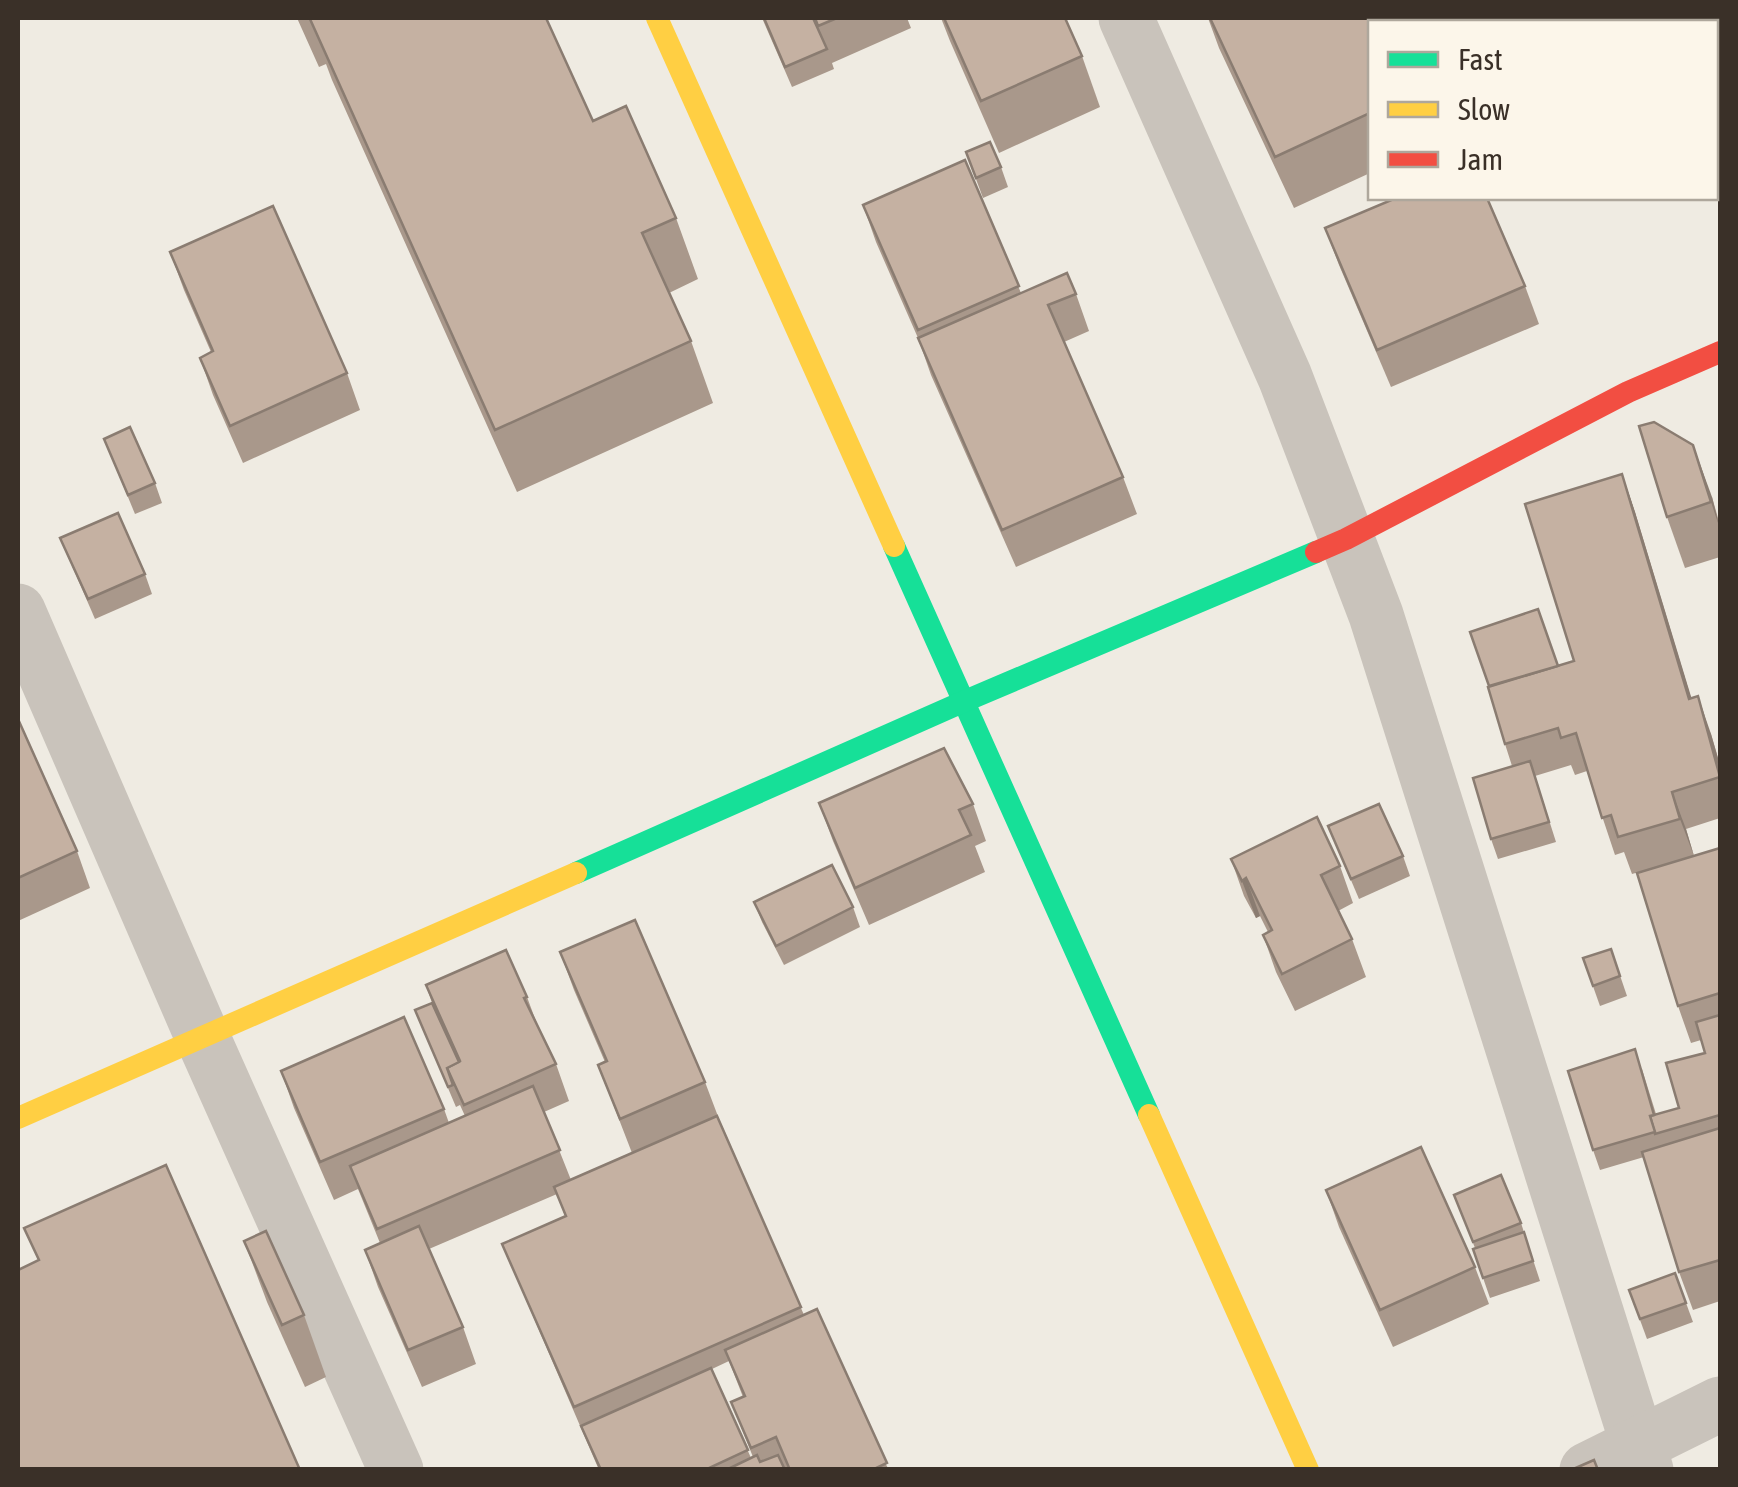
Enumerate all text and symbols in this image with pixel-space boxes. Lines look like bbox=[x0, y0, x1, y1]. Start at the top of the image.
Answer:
legend bbox=[1368, 20, 1718, 200]
text: Fast bbox=[1458, 42, 1503, 76]
text: Slow bbox=[1458, 92, 1510, 126]
text: Jam bbox=[1458, 142, 1503, 176]

